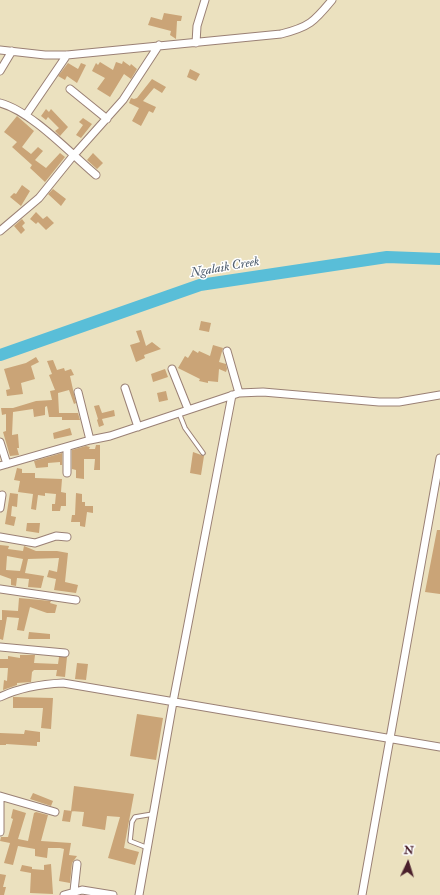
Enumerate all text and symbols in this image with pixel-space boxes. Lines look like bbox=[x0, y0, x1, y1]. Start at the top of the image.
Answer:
water label: Ngalaik Creek bbox=[189, 254, 261, 282]
north arrow bbox=[388, 843, 428, 883]
text: N bbox=[403, 844, 414, 857]

